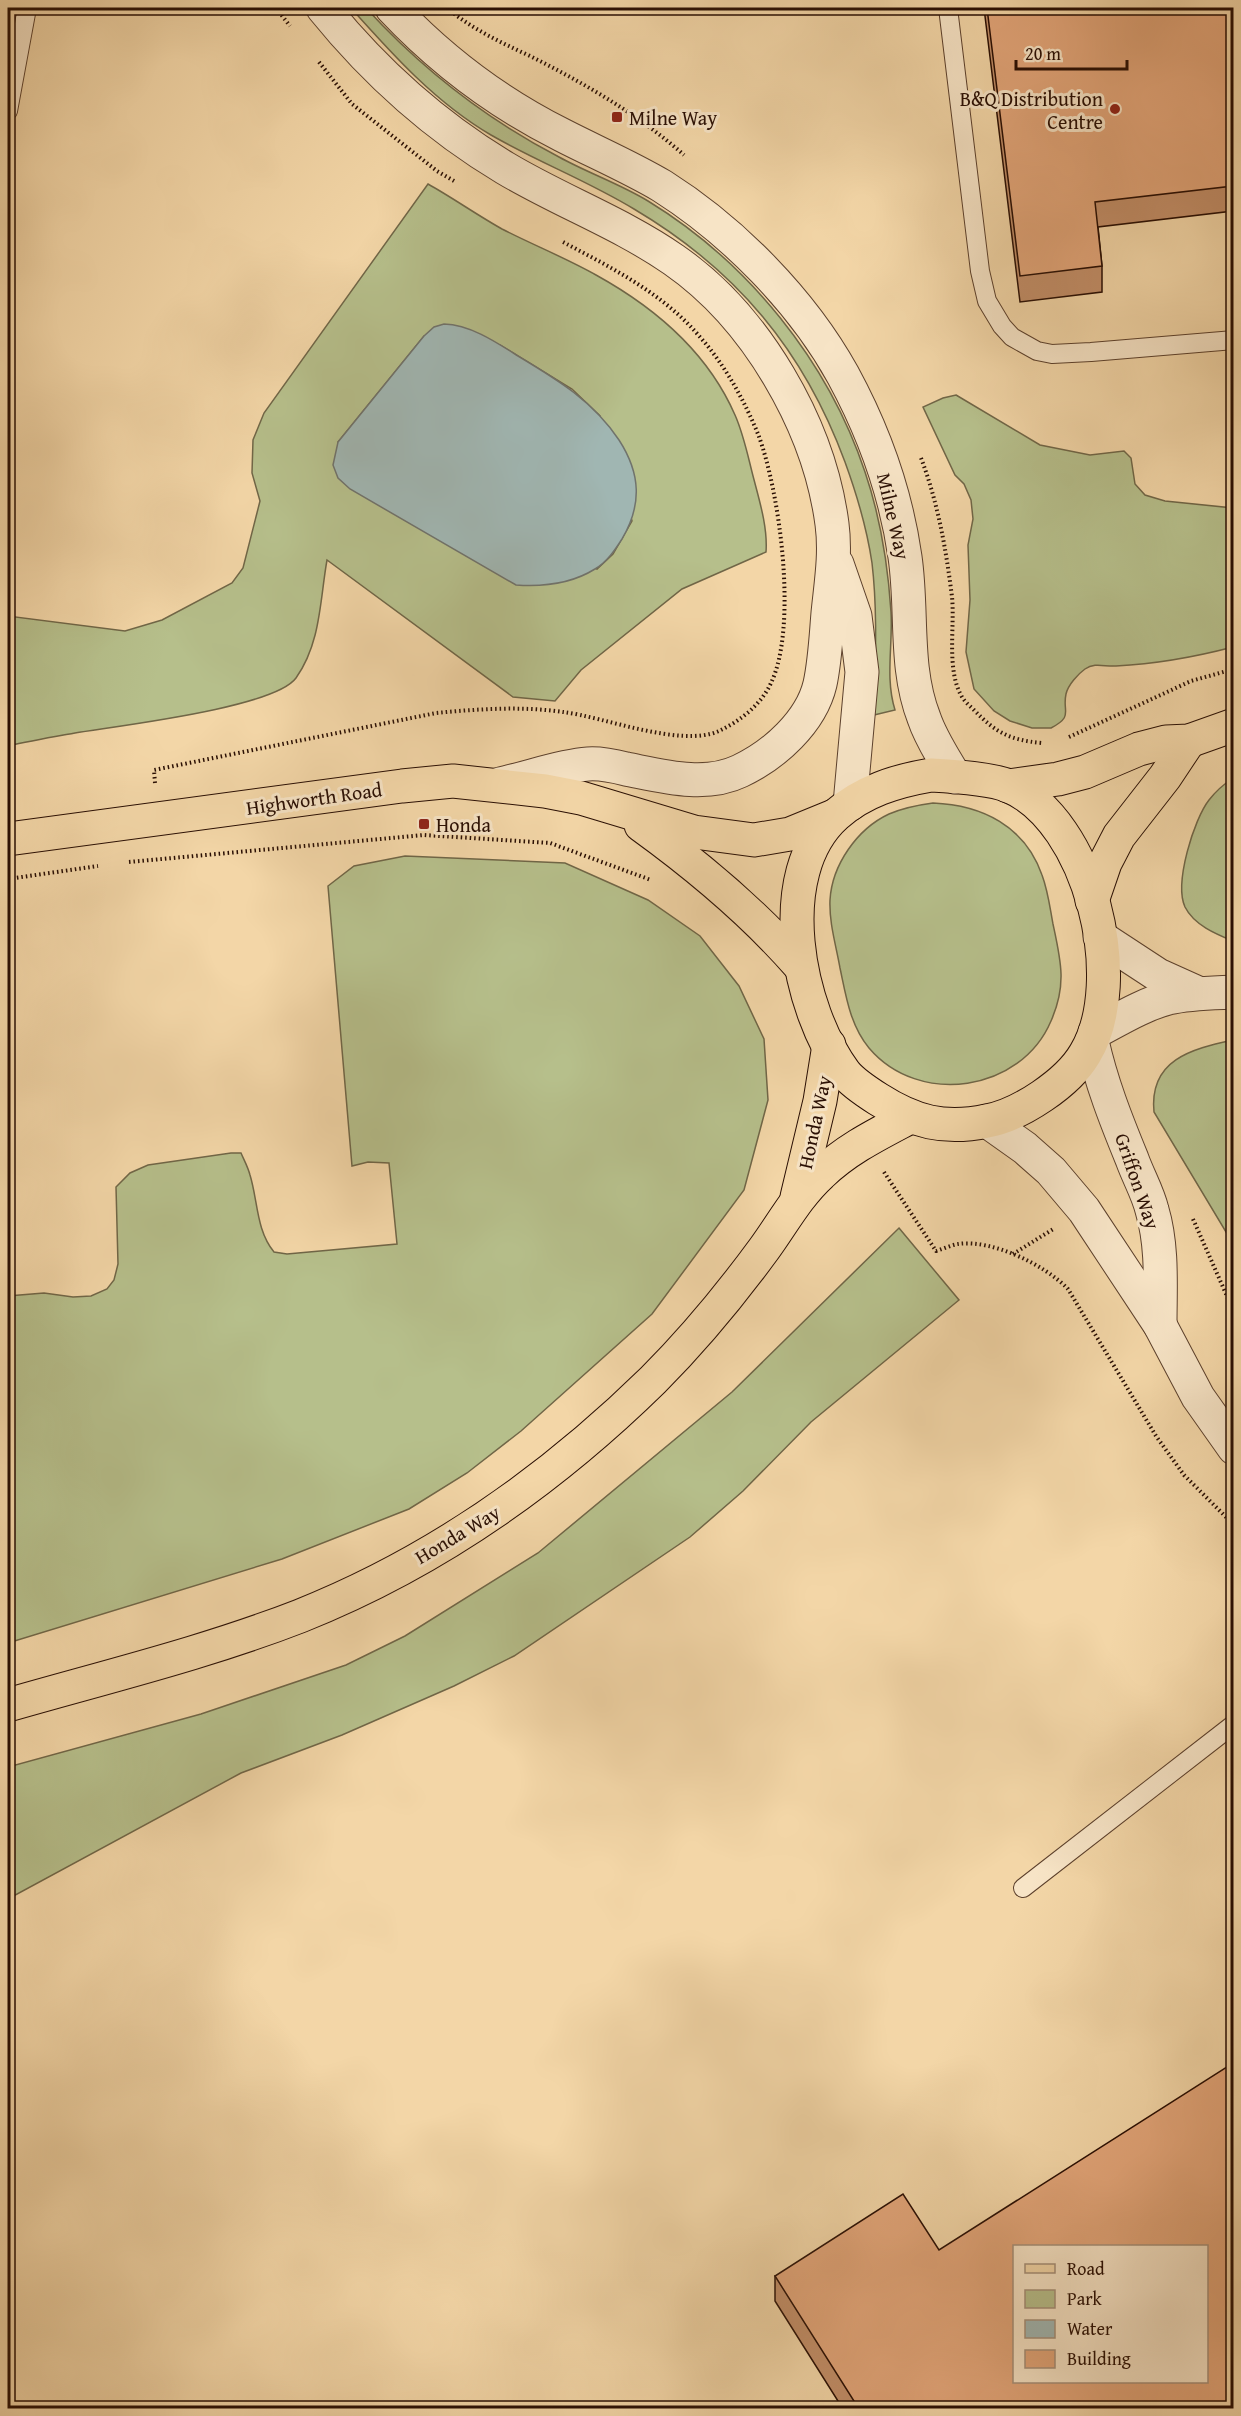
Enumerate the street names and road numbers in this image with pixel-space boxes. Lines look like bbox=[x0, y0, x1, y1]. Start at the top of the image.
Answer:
street label: Milne Way bbox=[870, 470, 918, 562]
street label: Highworth Road bbox=[244, 774, 384, 822]
street label: Honda Way bbox=[790, 1073, 838, 1171]
street label: Griffon Way bbox=[1108, 1129, 1168, 1233]
street label: Honda Way bbox=[409, 1497, 505, 1571]

